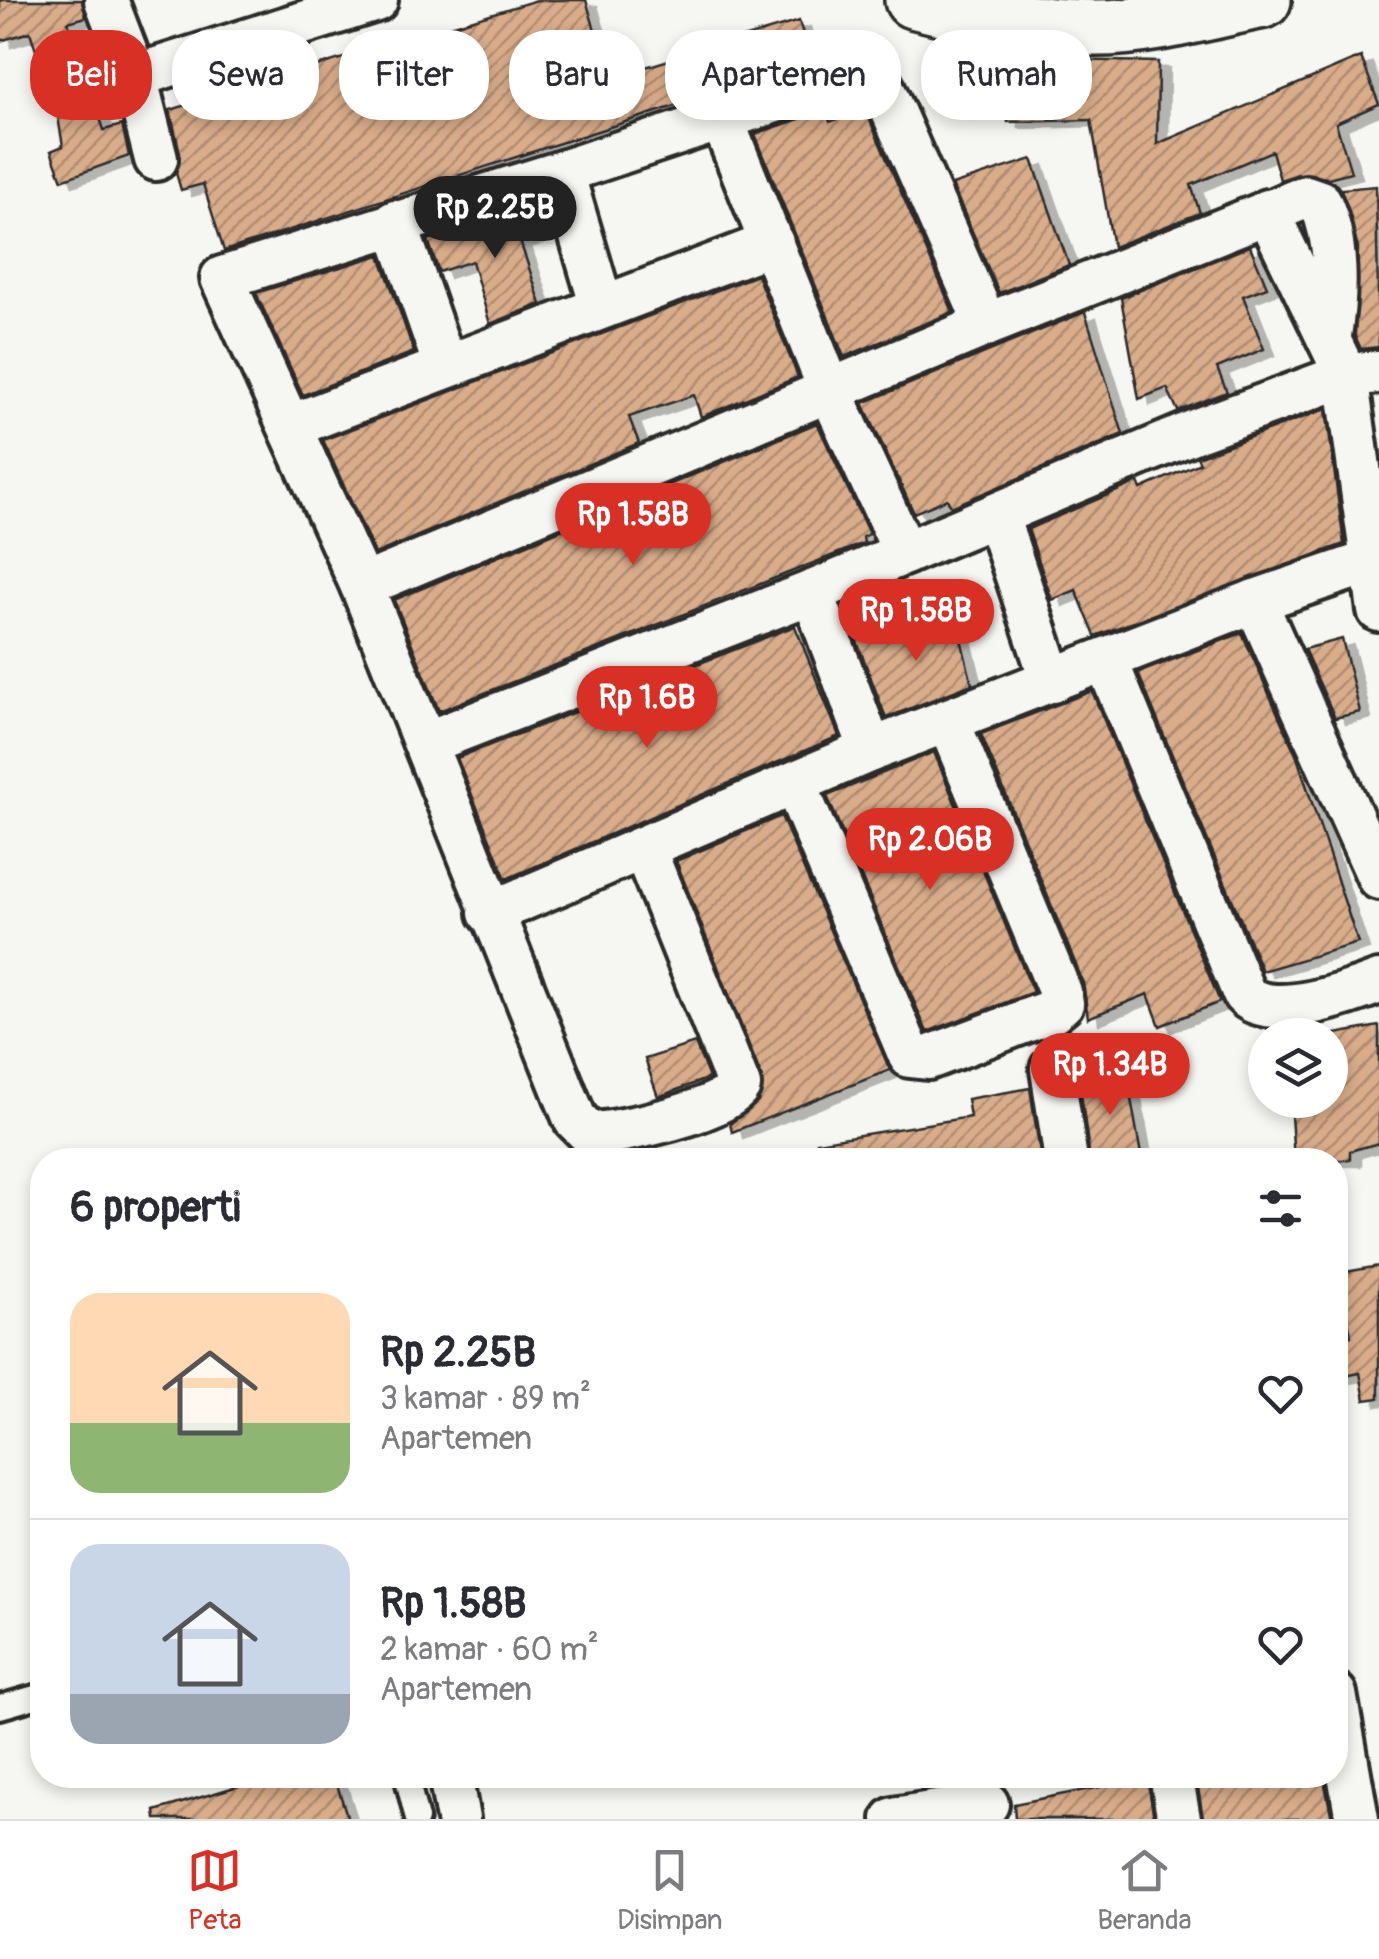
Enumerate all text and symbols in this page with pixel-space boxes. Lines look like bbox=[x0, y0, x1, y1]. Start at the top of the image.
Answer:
chip: Beli bbox=[30, 30, 152, 120]
chip: Sewa bbox=[172, 30, 319, 120]
chip: Filter bbox=[339, 30, 489, 120]
chip: Baru bbox=[509, 30, 645, 120]
chip: Apartemen bbox=[665, 30, 901, 120]
chip: Rumah bbox=[921, 30, 1092, 120]
pin: Rp 2.25B bbox=[392, 176, 598, 261]
text: Rp 2.25B bbox=[436, 188, 554, 228]
pin: Rp 1.58B bbox=[530, 483, 736, 568]
text: Rp 1.58B bbox=[577, 495, 689, 535]
pin: Rp 1.58B bbox=[813, 579, 1019, 664]
text: Rp 1.58B bbox=[860, 591, 972, 631]
pin: Rp 1.6B bbox=[555, 666, 739, 751]
text: Rp 1.6B bbox=[599, 678, 695, 718]
pin: Rp 2.06B bbox=[827, 808, 1033, 893]
text: Rp 2.06B bbox=[868, 820, 992, 860]
map controls bbox=[1248, 1018, 1348, 1118]
button: layers bbox=[1248, 1018, 1348, 1118]
pin: Rp 1.34B bbox=[1007, 1033, 1213, 1118]
text: Rp 1.34B bbox=[1053, 1045, 1167, 1085]
icon: filters bbox=[1253, 1181, 1308, 1236]
text: 6 properti bbox=[70, 1182, 240, 1234]
text: Rp 2.25B bbox=[380, 1327, 536, 1379]
icon: home bbox=[150, 1333, 270, 1453]
icon: heart bbox=[1253, 1366, 1308, 1421]
text: 3 kamar · 89 m² bbox=[380, 1379, 591, 1419]
text: Apartemen bbox=[380, 1419, 532, 1459]
text: Rp 1.58B bbox=[380, 1578, 527, 1630]
icon: home bbox=[150, 1584, 270, 1704]
icon: heart bbox=[1253, 1617, 1308, 1672]
text: 2 kamar · 60 m² bbox=[380, 1630, 599, 1670]
text: Apartemen bbox=[380, 1670, 532, 1710]
tab: Peta bbox=[187, 1843, 242, 1938]
tab: Disimpan bbox=[617, 1843, 723, 1938]
tab: Beranda bbox=[1097, 1843, 1192, 1938]

